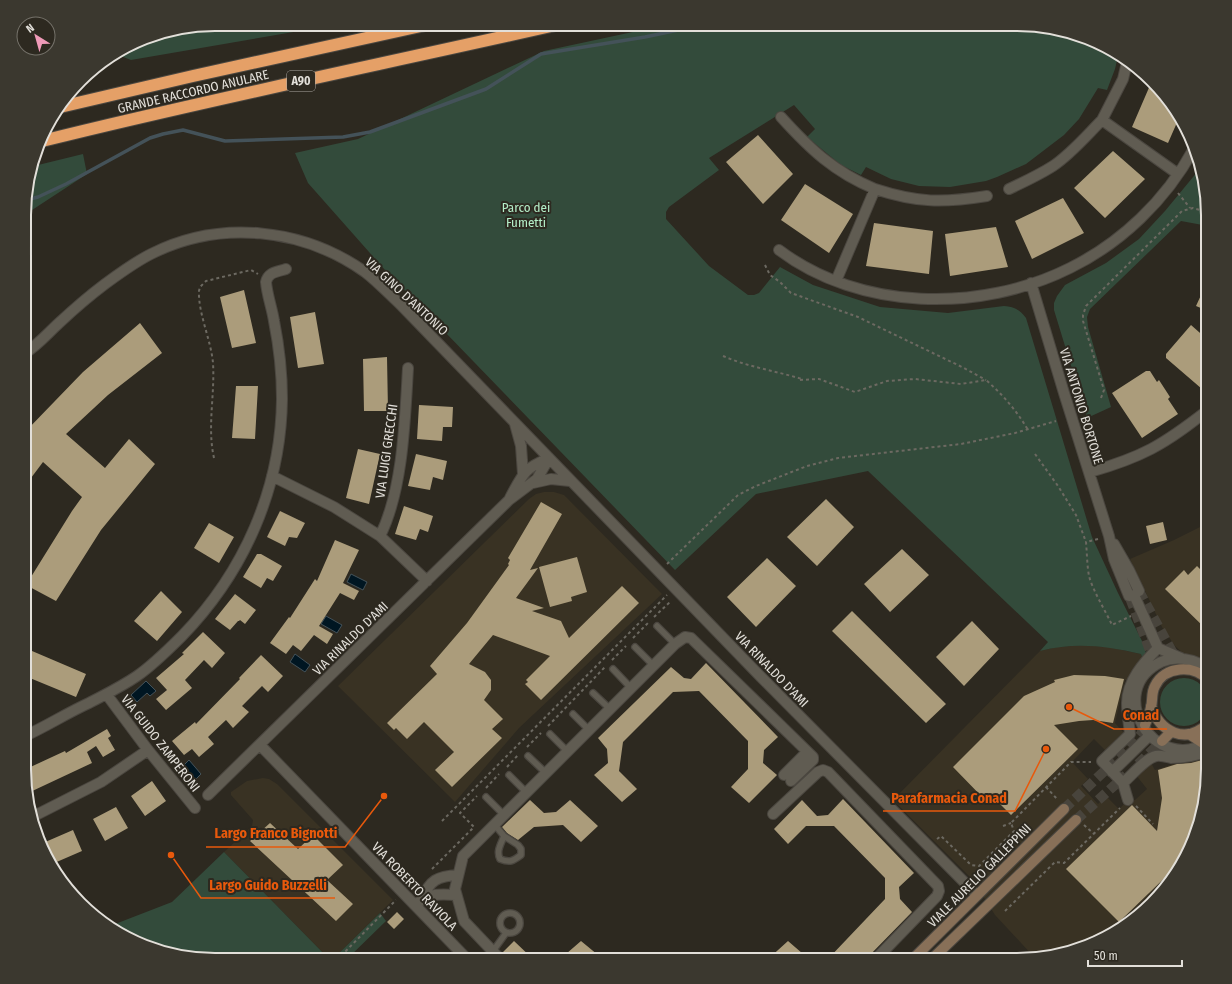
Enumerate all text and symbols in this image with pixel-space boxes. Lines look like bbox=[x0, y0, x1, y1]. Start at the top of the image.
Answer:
north arrow bbox=[16, 16, 56, 56]
text: N bbox=[24, 21, 37, 36]
street label: GRANDE RACCORDO ANULARE bbox=[116, 67, 270, 116]
road number: A90 bbox=[287, 71, 315, 91]
park label: Parco dei Fumetti bbox=[502, 200, 550, 230]
street label: VIA GINO D'ANTONIO bbox=[362, 254, 451, 339]
street label: VIA ANTONIO BORTONE bbox=[1057, 346, 1106, 466]
street label: VIA LUIGI GRECCHI bbox=[372, 403, 401, 499]
street label: VIA RINALDO D'AMI bbox=[310, 599, 391, 678]
street label: VIA RINALDO D'AMI bbox=[732, 629, 811, 710]
street label: VIA GUIDO ZAMPERONI bbox=[118, 692, 203, 795]
callout: Conad bbox=[1114, 703, 1167, 729]
text: Conad bbox=[1123, 707, 1159, 724]
callout: Parafarmacia Conad bbox=[883, 785, 1015, 811]
text: Parafarmacia Conad bbox=[891, 790, 1007, 807]
callout: Largo Franco Bignotti bbox=[206, 821, 345, 847]
street label: VIALE AURELIO GALLEPPINI bbox=[925, 821, 1034, 930]
text: Largo Franco Bignotti bbox=[214, 825, 338, 842]
street label: VIA ROBERTO RAVIOLA bbox=[369, 839, 461, 934]
callout: Largo Guido Buzzelli bbox=[201, 872, 335, 898]
text: Largo Guido Buzzelli bbox=[209, 877, 327, 894]
scale bar bbox=[1088, 942, 1182, 968]
text: 50 m bbox=[1094, 949, 1118, 963]

